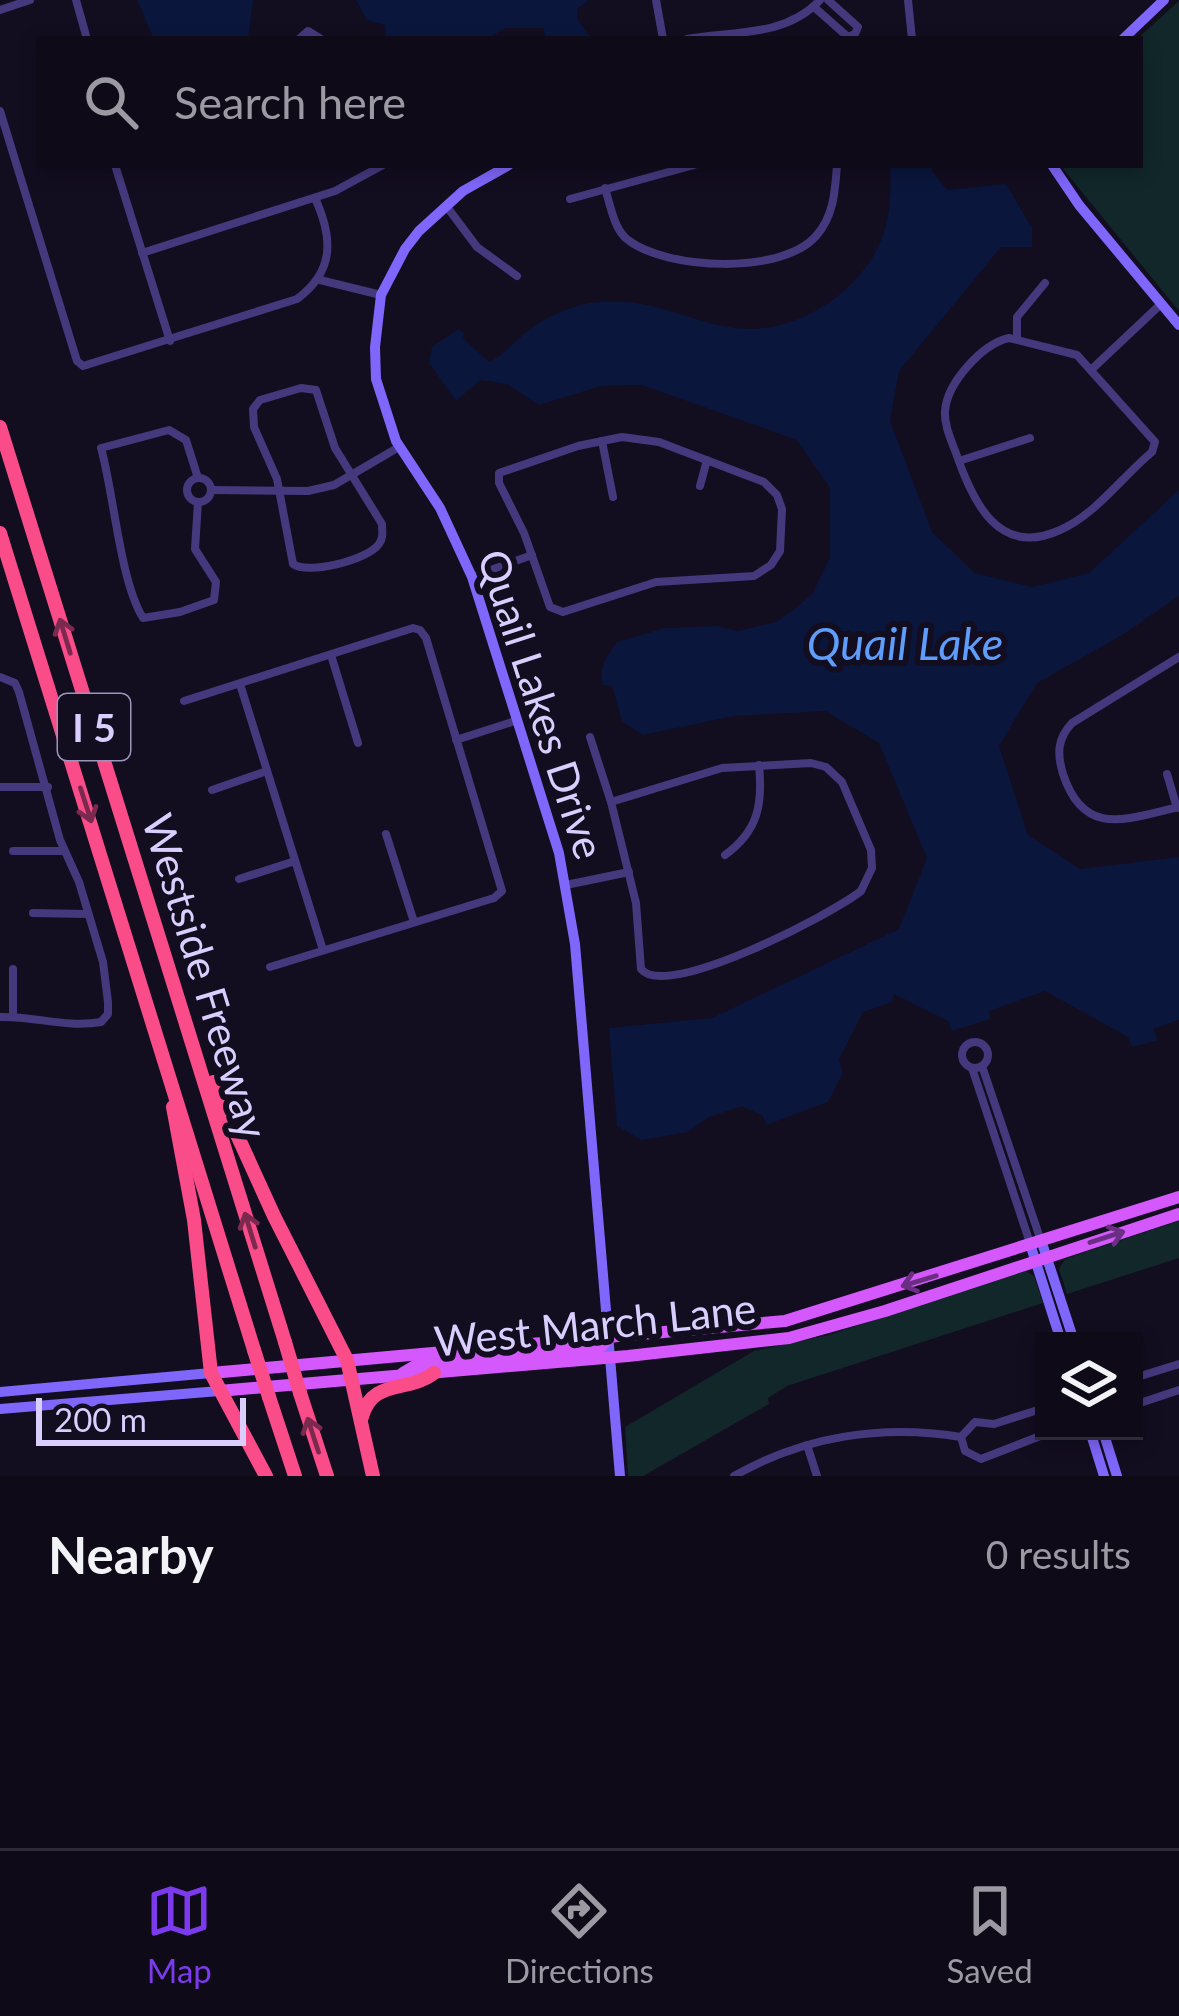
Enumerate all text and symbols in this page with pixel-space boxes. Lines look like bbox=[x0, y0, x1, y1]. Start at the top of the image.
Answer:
search box bbox=[36, 36, 1143, 168]
icon: search bbox=[78, 69, 144, 135]
text: Search here bbox=[174, 75, 406, 129]
street label: Quail Lakes Drive bbox=[468, 543, 616, 865]
water label: Quail Lake bbox=[807, 616, 1003, 670]
one-way arrow bbox=[53, 618, 75, 656]
road number: I 5 bbox=[58, 694, 130, 760]
one-way arrow bbox=[76, 785, 98, 823]
street label: Westside Freeway bbox=[133, 808, 279, 1145]
one-way arrow bbox=[238, 1212, 260, 1250]
one-way arrow bbox=[1087, 1225, 1125, 1247]
one-way arrow bbox=[901, 1272, 939, 1294]
street label: West March Lane bbox=[432, 1282, 758, 1366]
map controls bbox=[1035, 1332, 1143, 1440]
button: layers bbox=[1035, 1332, 1143, 1440]
scale bar bbox=[36, 1392, 246, 1445]
text: 200 m bbox=[54, 1399, 147, 1439]
one-way arrow bbox=[301, 1417, 323, 1455]
text: Nearby bbox=[48, 1524, 214, 1585]
text: 0 results bbox=[986, 1531, 1131, 1577]
tab: Map bbox=[146, 1878, 212, 1990]
tab: Directions bbox=[505, 1878, 654, 1990]
tab: Saved bbox=[946, 1878, 1033, 1990]

